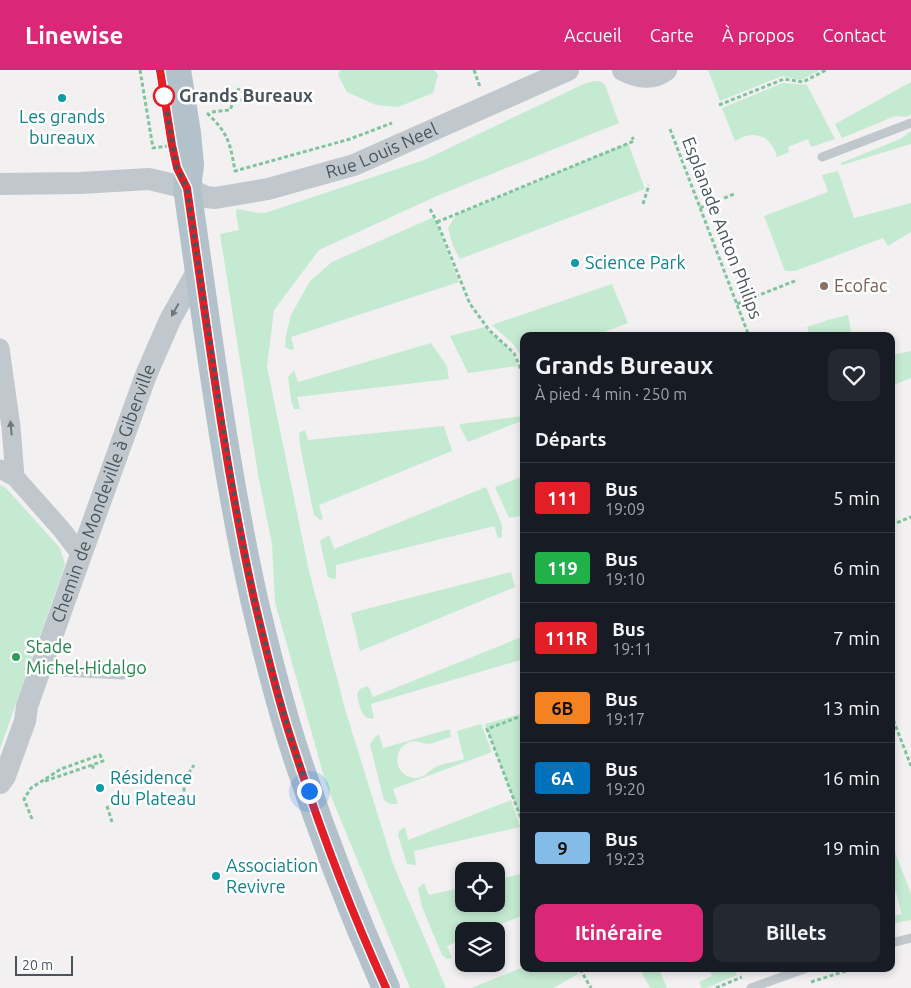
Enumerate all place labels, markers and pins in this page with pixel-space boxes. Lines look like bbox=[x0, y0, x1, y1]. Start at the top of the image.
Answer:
marker: Grands Bureaux bbox=[153, 85, 175, 107]
place label: Grands Bureaux bbox=[179, 85, 313, 105]
marker: Les grands bureaux bbox=[56, 92, 68, 104]
place label: Les grands bureaux bbox=[19, 106, 105, 147]
place label: Science Park bbox=[585, 252, 686, 272]
marker: Science Park bbox=[569, 257, 581, 269]
place label: Ecofac bbox=[834, 275, 887, 295]
marker: Ecofac bbox=[818, 280, 830, 292]
place label: Stade Michel-Hidalgo bbox=[26, 636, 147, 677]
marker: Stade Michel-Hidalgo bbox=[10, 651, 22, 663]
place label: Résidence du Plateau bbox=[110, 767, 196, 808]
marker: Résidence du Plateau bbox=[94, 782, 106, 794]
place label: Association Revivre bbox=[226, 855, 318, 896]
marker: Association Revivre bbox=[210, 870, 222, 882]

